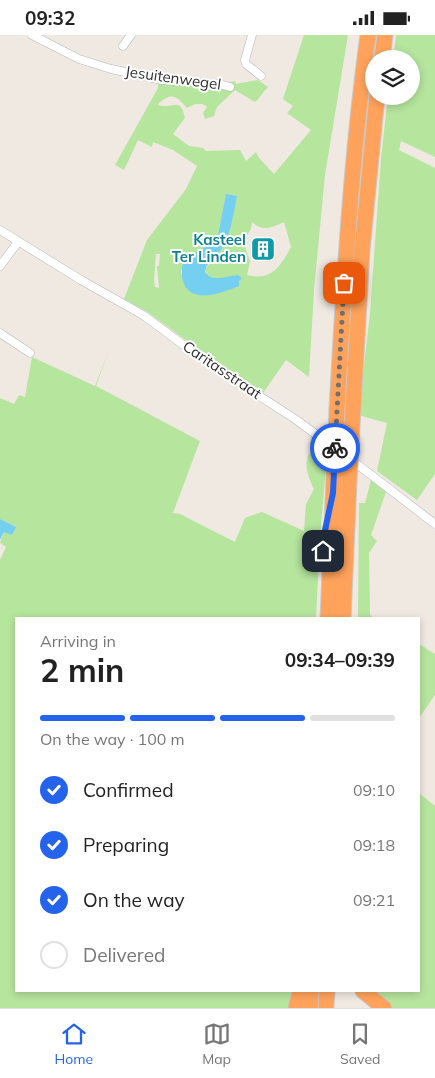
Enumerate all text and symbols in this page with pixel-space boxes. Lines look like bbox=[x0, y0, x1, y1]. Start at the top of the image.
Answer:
text: 09:32 bbox=[25, 6, 75, 30]
map controls bbox=[365, 50, 420, 105]
button: layers bbox=[365, 50, 420, 105]
street label: Jesuitenwegel bbox=[124, 61, 222, 94]
place label: Kasteel Ter Linden bbox=[172, 230, 246, 266]
building icon: Kasteel Ter Linden bbox=[250, 236, 276, 262]
pin bbox=[323, 262, 365, 304]
icon: bag bbox=[330, 269, 358, 297]
street label: Caritasstraat bbox=[179, 336, 265, 403]
courier bbox=[310, 423, 360, 473]
icon: bike bbox=[321, 434, 349, 462]
pin bbox=[302, 530, 344, 572]
icon: home bbox=[309, 537, 337, 565]
text: Arriving in bbox=[40, 631, 116, 651]
text: 09:34–09:39 bbox=[285, 648, 395, 672]
text: 2 min bbox=[40, 650, 124, 690]
text: On the way · 100 m bbox=[40, 729, 185, 749]
icon: check bbox=[40, 776, 68, 804]
text: Confirmed bbox=[83, 778, 174, 802]
text: 09:10 bbox=[353, 780, 395, 800]
icon: check bbox=[40, 831, 68, 859]
text: Preparing bbox=[83, 833, 169, 857]
text: 09:18 bbox=[353, 835, 395, 855]
icon: check bbox=[40, 886, 68, 914]
text: On the way bbox=[83, 888, 185, 912]
text: 09:21 bbox=[353, 890, 395, 910]
text: Delivered bbox=[83, 943, 165, 967]
tab: Home bbox=[55, 1020, 93, 1068]
tab: Map bbox=[202, 1020, 231, 1068]
tab: Saved bbox=[340, 1020, 380, 1068]

